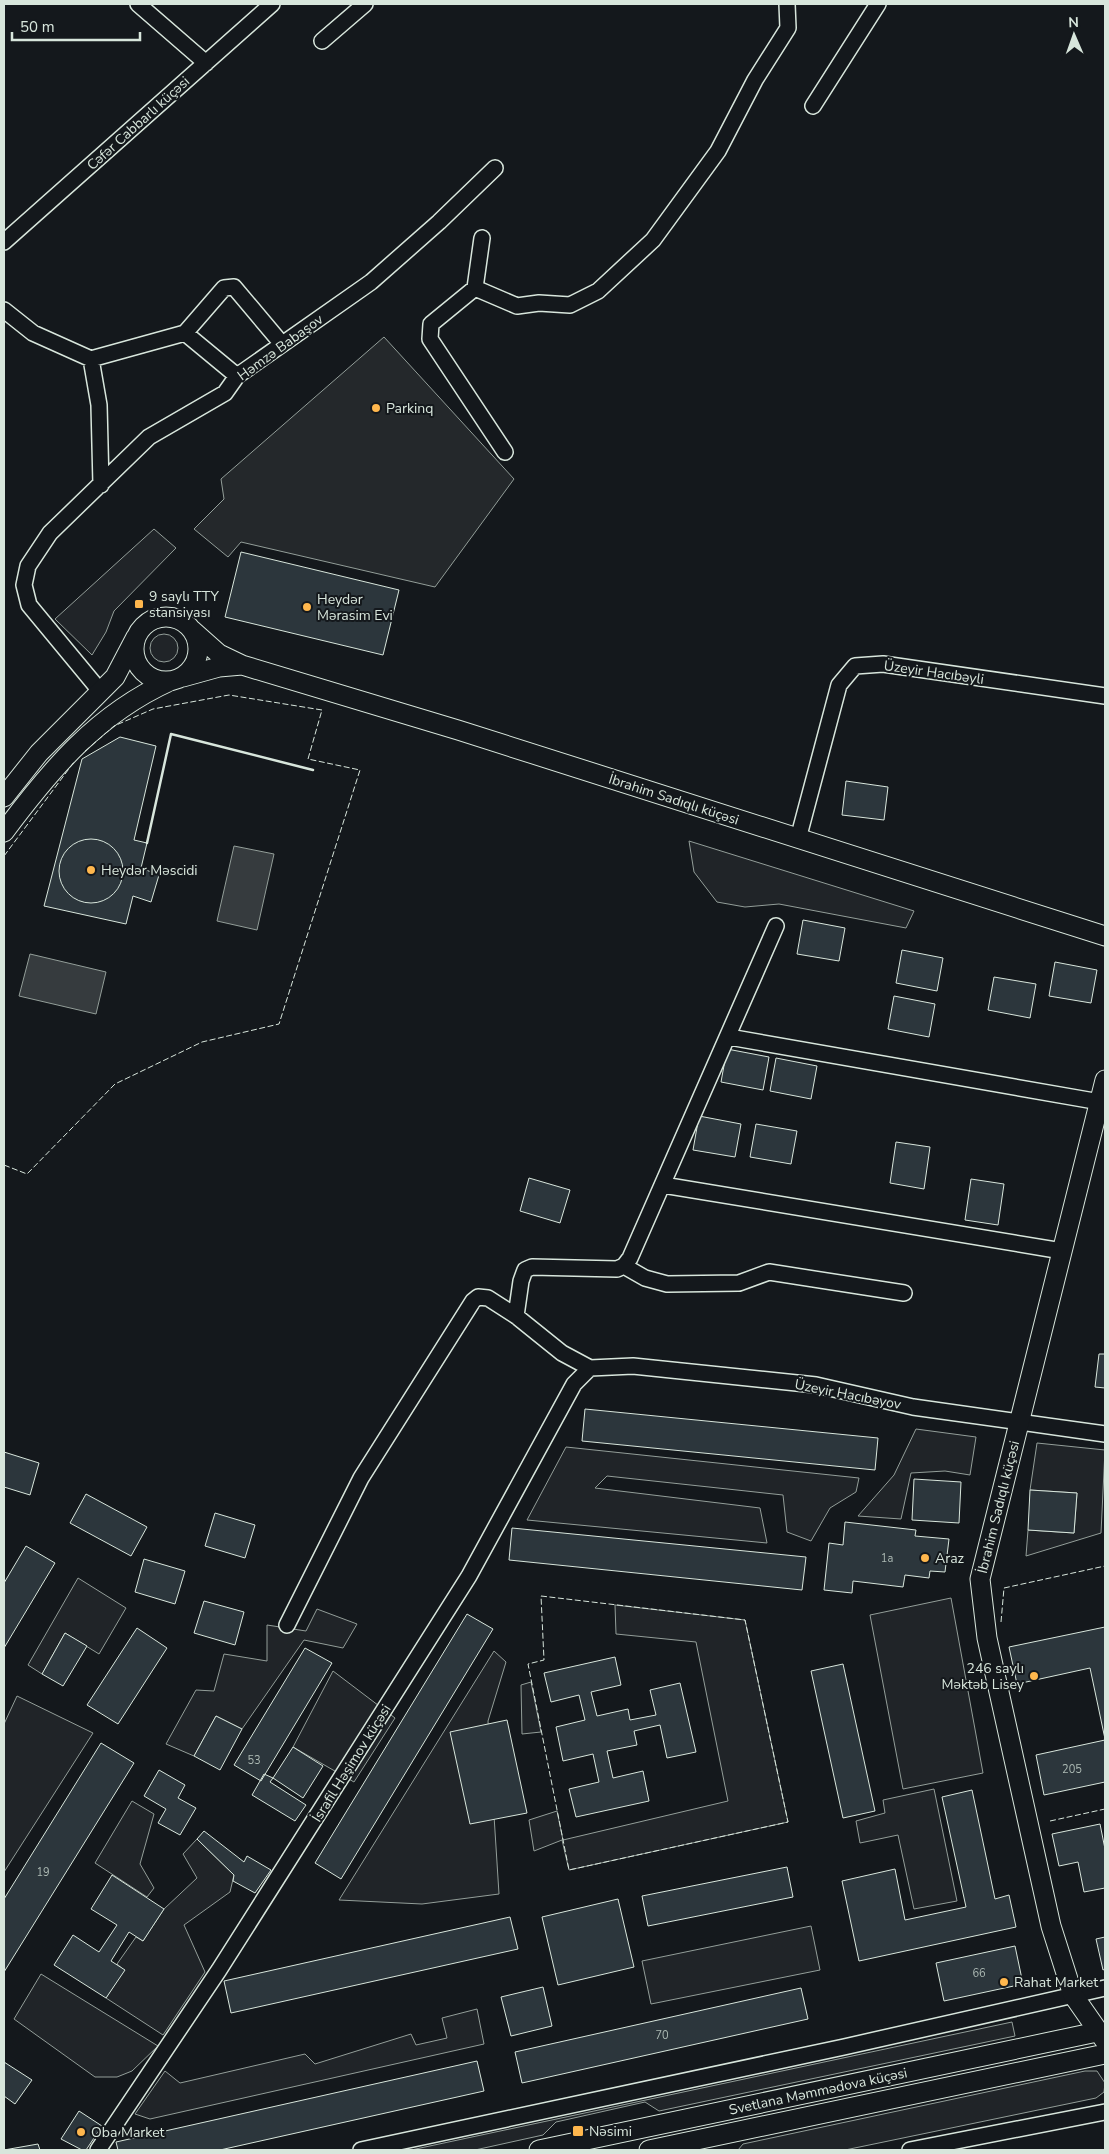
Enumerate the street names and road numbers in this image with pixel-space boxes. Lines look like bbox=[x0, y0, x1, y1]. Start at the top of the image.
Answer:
street label: Cəfər Cabbarlı küçəsi bbox=[83, 72, 194, 175]
street label: Həmzə Babaşov bbox=[234, 309, 328, 385]
street label: Üzeyir Hacıbəyli bbox=[883, 656, 985, 689]
street label: İbrahim Sadıqlı küçəsi bbox=[606, 769, 742, 830]
street label: Üzeyir Hacıbəyov bbox=[793, 1375, 904, 1414]
street label: İbrahim Sadıqlı küçəsi bbox=[973, 1439, 1024, 1575]
street label: İsrafil Həşimov küçəsi bbox=[307, 1701, 395, 1826]
street label: Svetlana Məmmədova küçəsi bbox=[727, 2063, 909, 2120]

